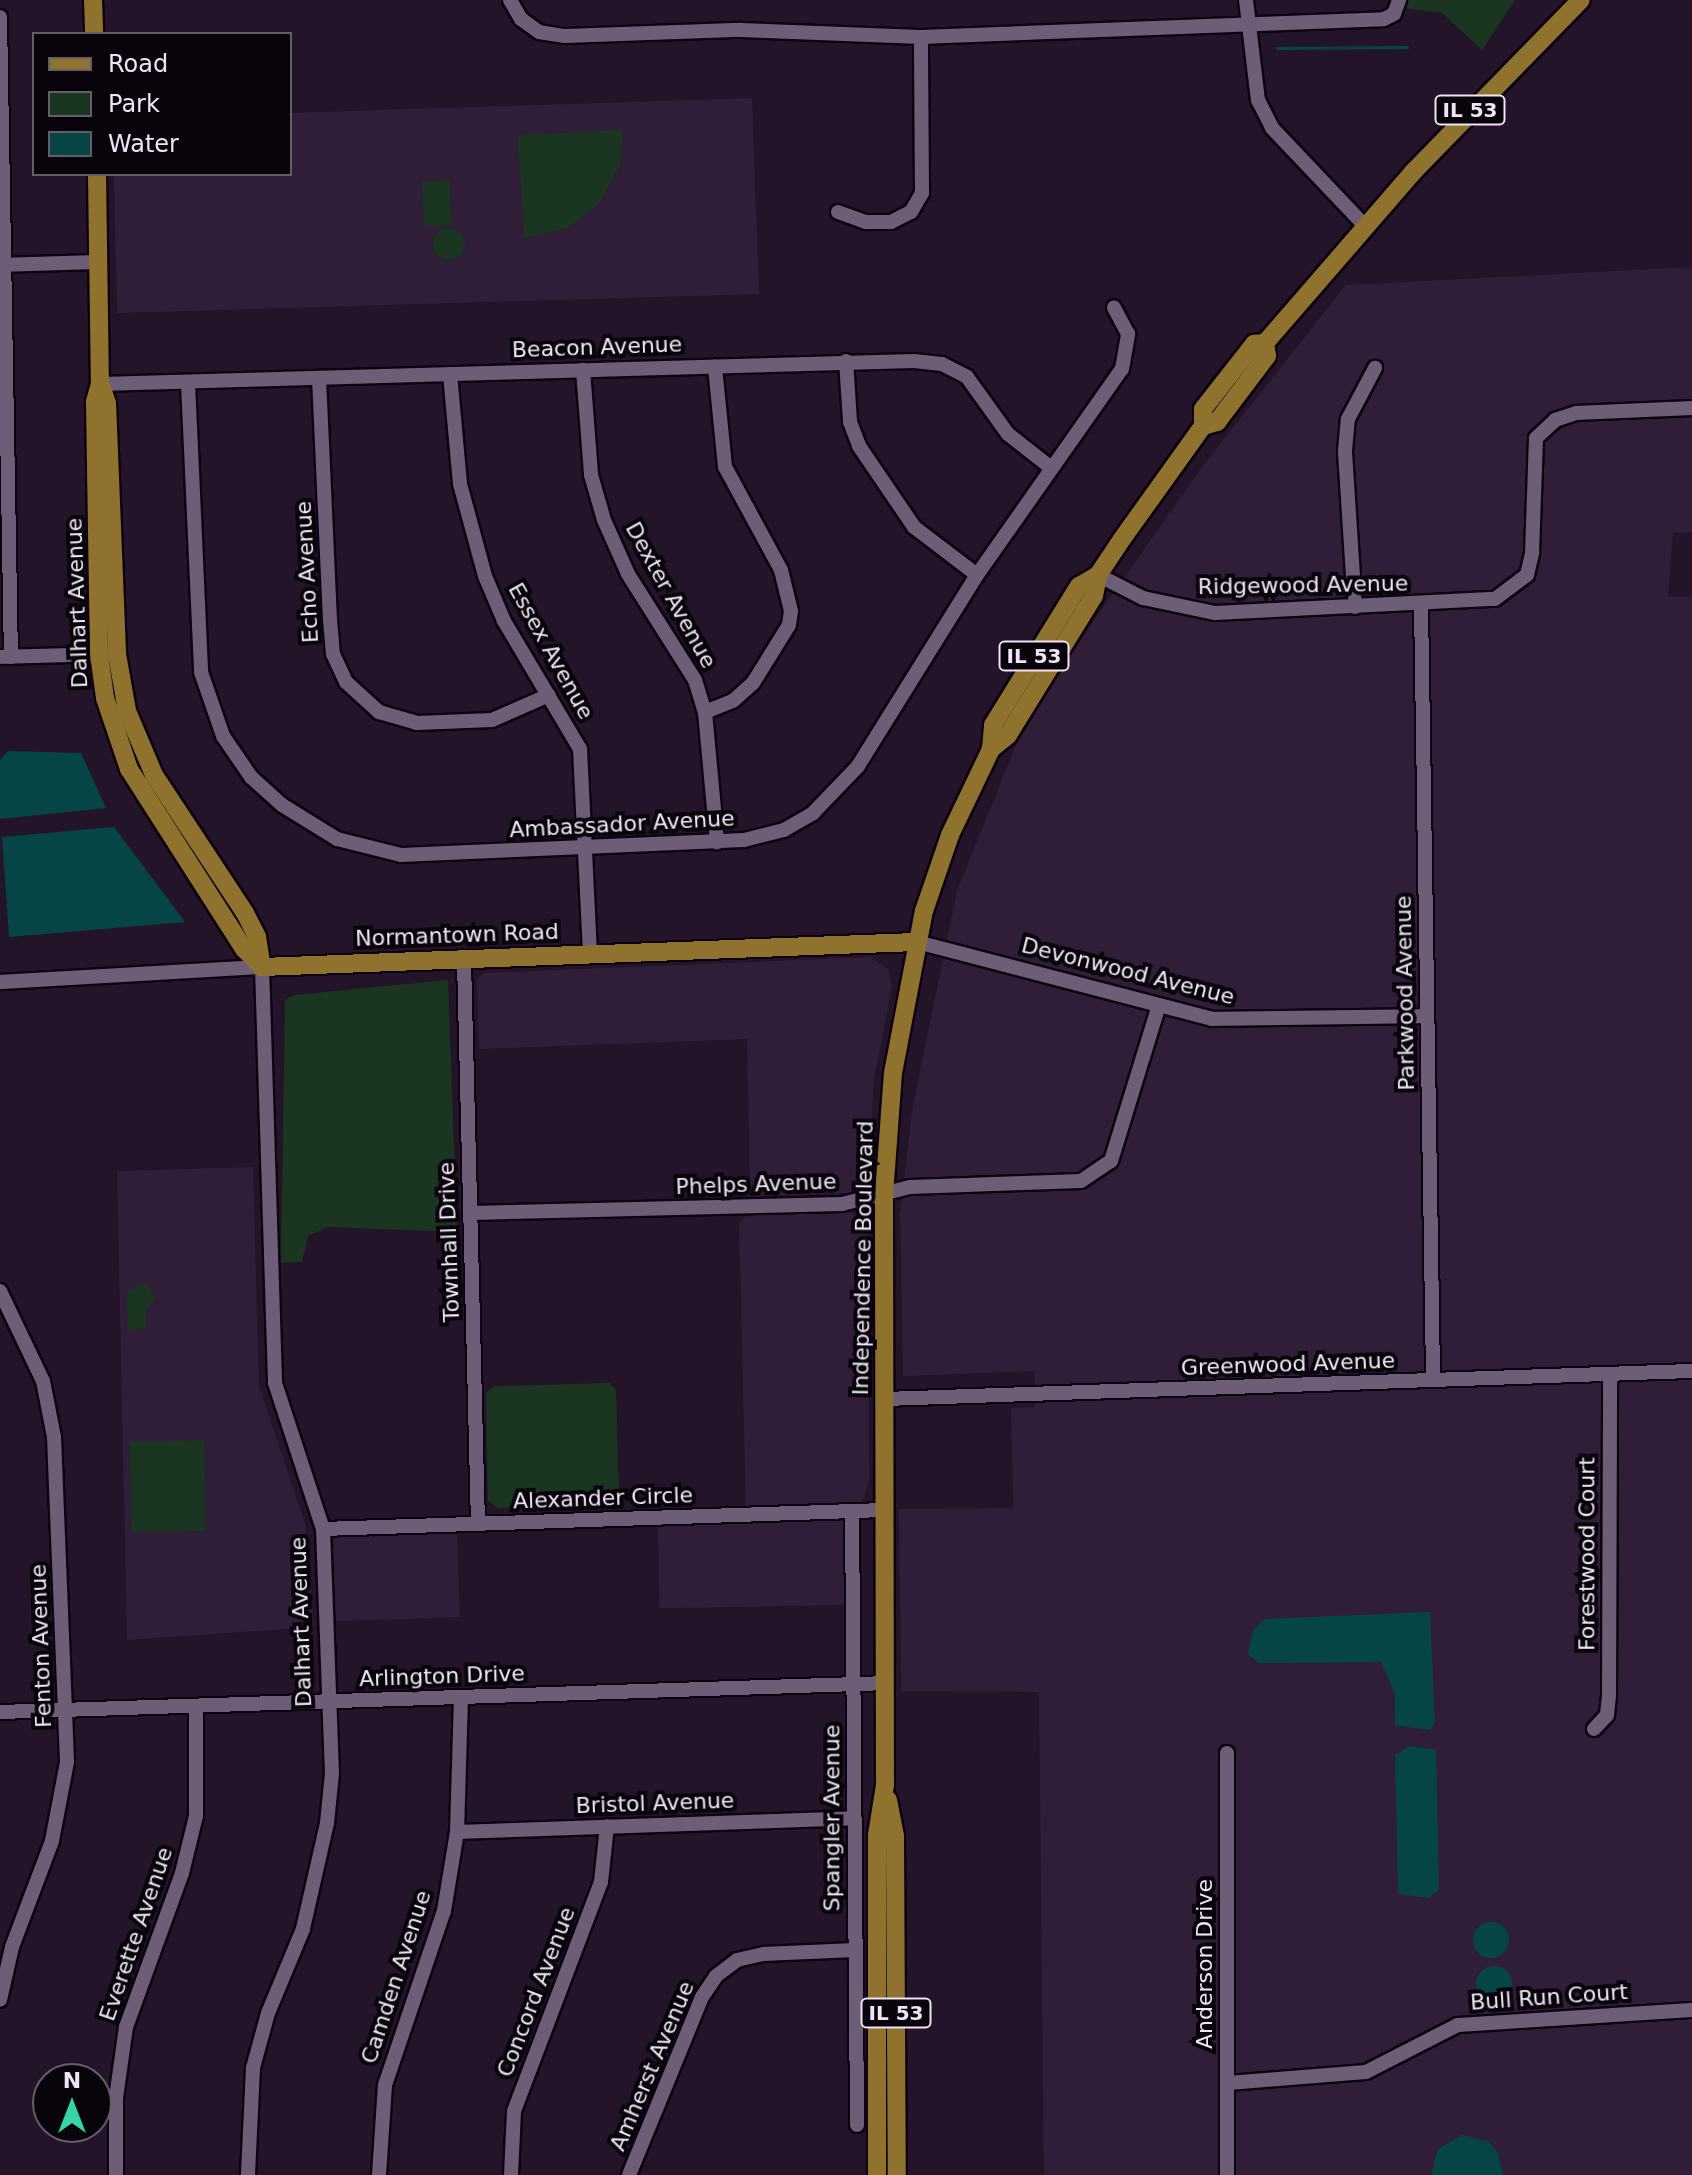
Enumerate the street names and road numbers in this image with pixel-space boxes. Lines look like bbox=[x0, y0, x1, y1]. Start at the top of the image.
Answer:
road number: IL 53 bbox=[1434, 94, 1506, 126]
street label: Beacon Avenue bbox=[511, 331, 683, 363]
street label: Echo Avenue bbox=[290, 500, 324, 644]
street label: Dalhart Avenue bbox=[61, 517, 93, 689]
street label: Dexter Avenue bbox=[620, 517, 722, 673]
street label: Ridgewood Avenue bbox=[1198, 570, 1408, 600]
street label: Essex Avenue bbox=[503, 578, 599, 724]
road number: IL 53 bbox=[998, 640, 1070, 672]
street label: Ambassador Avenue bbox=[509, 805, 735, 843]
street label: Parkwood Avenue bbox=[1390, 895, 1420, 1091]
street label: Normantown Road bbox=[355, 918, 559, 952]
street label: Devonwood Avenue bbox=[1019, 932, 1237, 1010]
street label: Independence Boulevard bbox=[847, 1120, 879, 1396]
street label: Townhall Drive bbox=[433, 1161, 465, 1323]
street label: Phelps Avenue bbox=[675, 1168, 837, 1200]
street label: Greenwood Avenue bbox=[1180, 1347, 1396, 1381]
street label: Forestwood Court bbox=[1574, 1457, 1600, 1651]
street label: Alexander Circle bbox=[513, 1482, 693, 1514]
street label: Dalhart Avenue bbox=[285, 1536, 317, 1708]
street label: Fenton Avenue bbox=[25, 1564, 57, 1728]
street label: Arlington Drive bbox=[359, 1660, 525, 1692]
street label: Spangler Avenue bbox=[819, 1725, 845, 1911]
street label: Bristol Avenue bbox=[575, 1787, 735, 1819]
street label: Everette Avenue bbox=[94, 1844, 178, 2024]
street label: Anderson Drive bbox=[1192, 1879, 1218, 2049]
street label: Camden Avenue bbox=[356, 1887, 436, 2067]
street label: Concord Avenue bbox=[491, 1903, 581, 2081]
street label: Amherst Avenue bbox=[604, 1977, 700, 2155]
street label: Bull Run Court bbox=[1469, 1978, 1629, 2016]
road number: IL 53 bbox=[860, 1997, 932, 2029]

